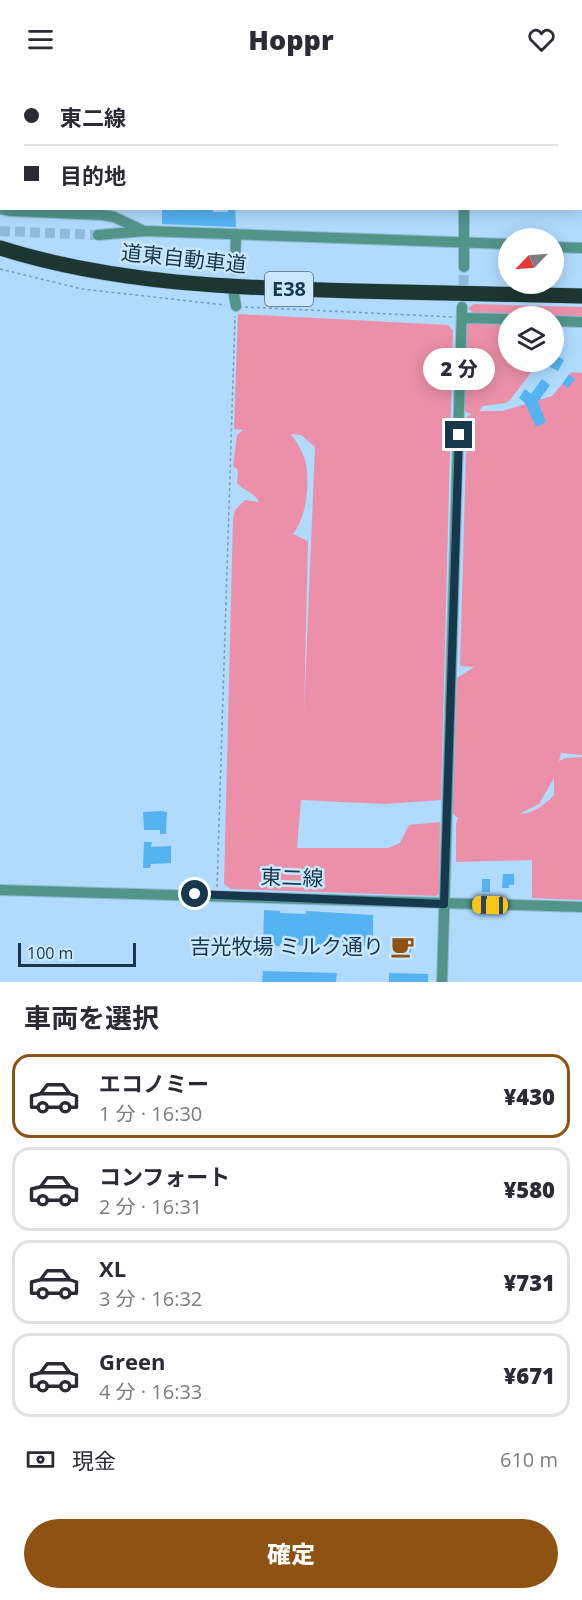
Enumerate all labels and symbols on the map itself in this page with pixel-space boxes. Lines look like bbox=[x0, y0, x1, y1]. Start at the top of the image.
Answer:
north arrow bbox=[498, 228, 564, 294]
street label: 道東自動車道 bbox=[120, 237, 248, 279]
road number: E38 bbox=[265, 272, 313, 306]
callout: 2 分 bbox=[423, 348, 495, 390]
route end bbox=[445, 421, 472, 448]
street label: 東二線 bbox=[260, 862, 324, 892]
route start bbox=[181, 880, 208, 907]
car bbox=[472, 896, 508, 914]
place label: 吉光牧場 ミルク通り bbox=[190, 932, 384, 960]
cafe icon: 吉光牧場 ミルク通り bbox=[389, 934, 415, 960]
scale bar bbox=[18, 940, 136, 968]

